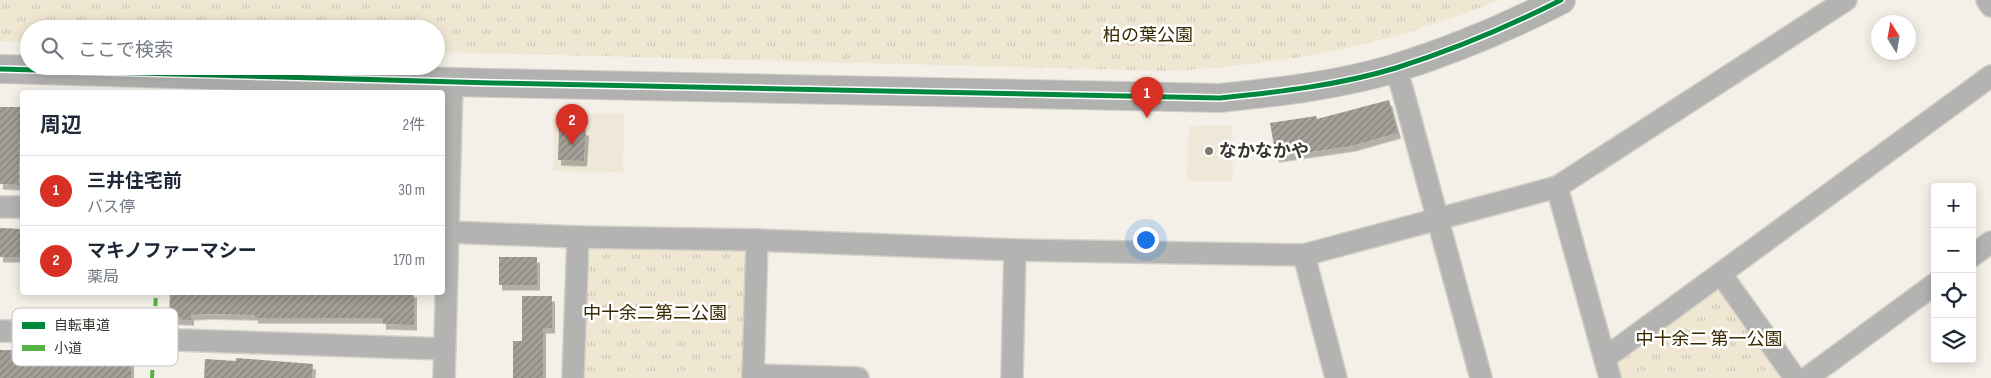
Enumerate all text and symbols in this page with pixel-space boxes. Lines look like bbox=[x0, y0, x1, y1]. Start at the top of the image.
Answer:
north arrow bbox=[1871, 15, 1916, 60]
search box bbox=[20, 20, 445, 75]
park label: 柏の葉公園 bbox=[1103, 25, 1193, 46]
icon: search bbox=[38, 34, 66, 62]
text: ここで検索 bbox=[78, 39, 173, 62]
pin: 1 bbox=[1131, 77, 1163, 118]
pin: 2 bbox=[556, 104, 588, 145]
text: 周辺 bbox=[40, 113, 82, 138]
text: 2件 bbox=[402, 116, 425, 135]
place label: なかなかや bbox=[1219, 141, 1309, 162]
marker: なかなかや bbox=[1203, 145, 1215, 157]
text: 三井住宅前 bbox=[87, 170, 182, 193]
text: 1 bbox=[53, 181, 59, 200]
text: 30 m bbox=[398, 181, 425, 200]
map controls bbox=[1931, 183, 1976, 363]
button: + bbox=[1931, 183, 1976, 228]
text: バス停 bbox=[87, 198, 135, 217]
your location bbox=[1133, 227, 1159, 253]
button: − bbox=[1931, 228, 1976, 273]
text: マキノファーマシー bbox=[87, 240, 257, 263]
text: 2 bbox=[52, 251, 60, 270]
text: 170 m bbox=[393, 251, 425, 270]
text: 薬局 bbox=[87, 268, 119, 287]
button: locate bbox=[1931, 273, 1976, 318]
park label: 中十余二第二公園 bbox=[583, 303, 727, 324]
legend bbox=[12, 308, 178, 366]
text: 自転車道 bbox=[54, 317, 110, 334]
button: layers bbox=[1931, 318, 1976, 363]
park label: 中十余二 第一公園 bbox=[1636, 329, 1782, 350]
text: 小道 bbox=[54, 340, 82, 357]

